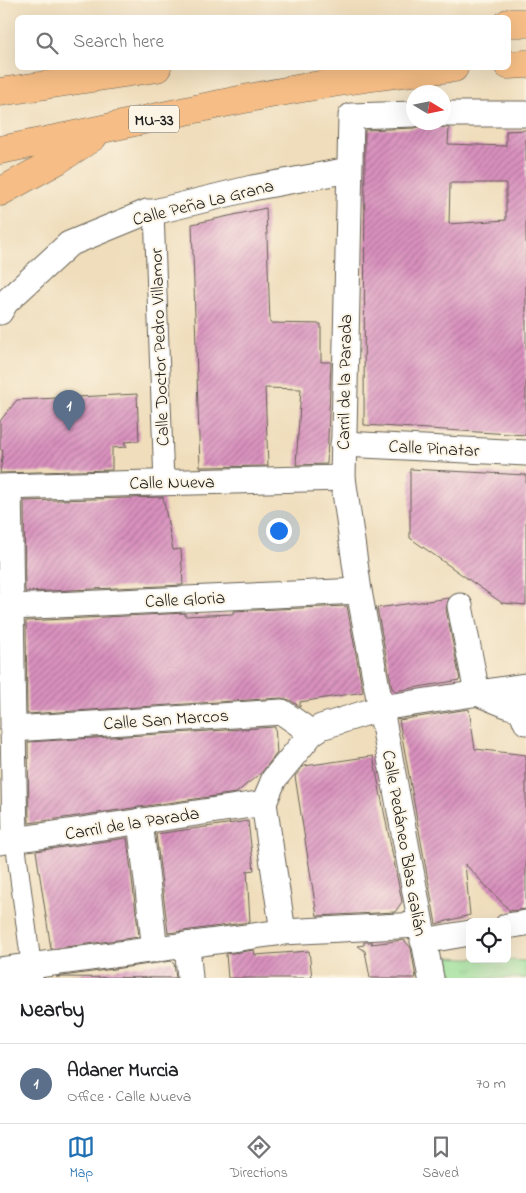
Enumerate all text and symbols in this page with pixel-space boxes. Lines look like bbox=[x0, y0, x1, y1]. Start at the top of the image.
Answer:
search box bbox=[15, 15, 511, 70]
icon: search bbox=[33, 29, 61, 57]
text: Search here bbox=[73, 29, 164, 56]
north arrow bbox=[406, 85, 451, 130]
road number: MU-33 bbox=[129, 106, 179, 132]
street label: Calle Peña La Grana bbox=[130, 174, 277, 234]
street label: Calle Doctor Pedro Villamor bbox=[145, 247, 177, 447]
street label: Carril de la Parada bbox=[332, 314, 360, 450]
pin: 1 bbox=[53, 390, 85, 431]
street label: Calle Pinatar bbox=[388, 435, 480, 465]
street label: Calle Nueva bbox=[129, 470, 215, 498]
your location bbox=[266, 518, 292, 544]
street label: Calle Gloria bbox=[144, 586, 226, 616]
street label: Calle San Marcos bbox=[103, 704, 230, 738]
street label: Calle Pedáneo Blas Galián bbox=[374, 748, 432, 938]
street label: Carril de la Parada bbox=[63, 802, 201, 848]
map controls bbox=[466, 918, 511, 963]
button: locate bbox=[466, 918, 511, 963]
text: Nearby bbox=[20, 996, 84, 1026]
text: Adaner Murcia bbox=[67, 1058, 179, 1085]
text: 1 bbox=[33, 1072, 39, 1096]
text: 70 m bbox=[476, 1072, 506, 1096]
text: Office · Calle Nueva bbox=[67, 1085, 191, 1109]
tab: Map bbox=[67, 1133, 95, 1184]
tab: Directions bbox=[230, 1133, 288, 1184]
tab: Saved bbox=[422, 1133, 459, 1184]

